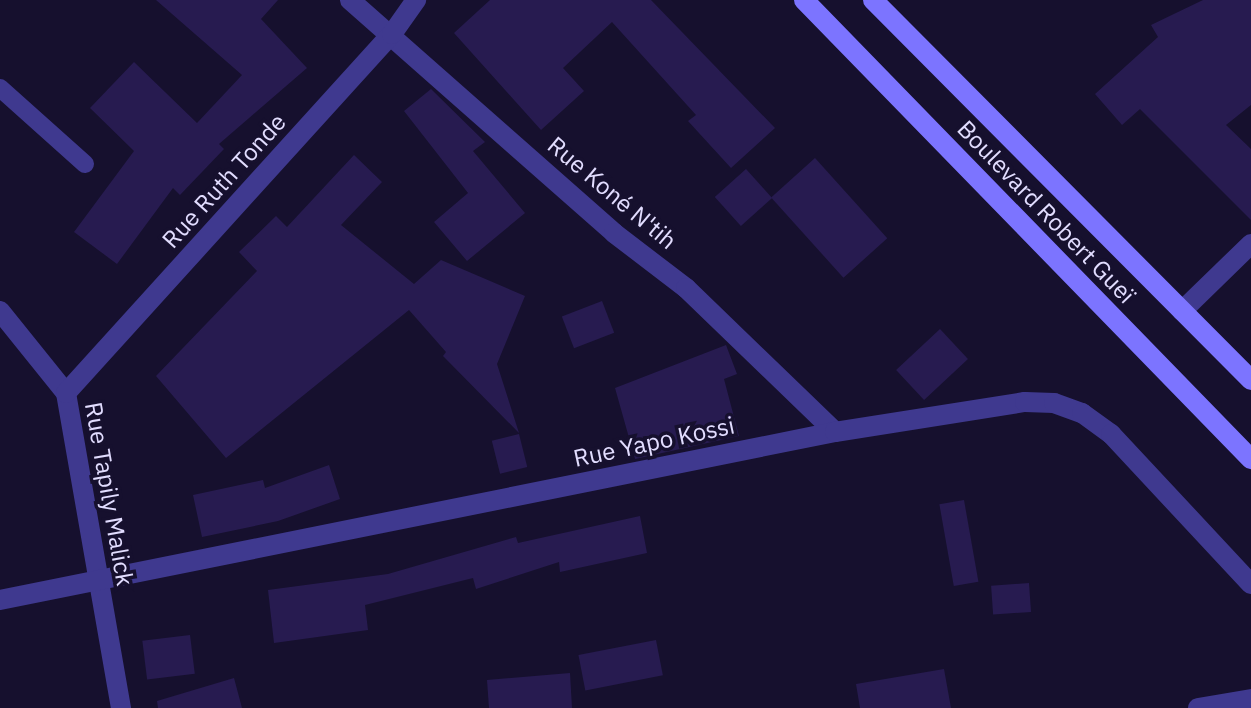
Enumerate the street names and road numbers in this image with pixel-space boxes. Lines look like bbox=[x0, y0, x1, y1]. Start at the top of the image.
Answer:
street label: Rue Ruth Tonde bbox=[156, 108, 292, 254]
street label: Boulevard Robert Gueï bbox=[951, 115, 1141, 309]
street label: Rue Koné N'tih bbox=[542, 131, 682, 255]
street label: Rue Tapily Malick bbox=[79, 400, 139, 588]
street label: Rue Yapo Kossi bbox=[571, 411, 737, 473]

